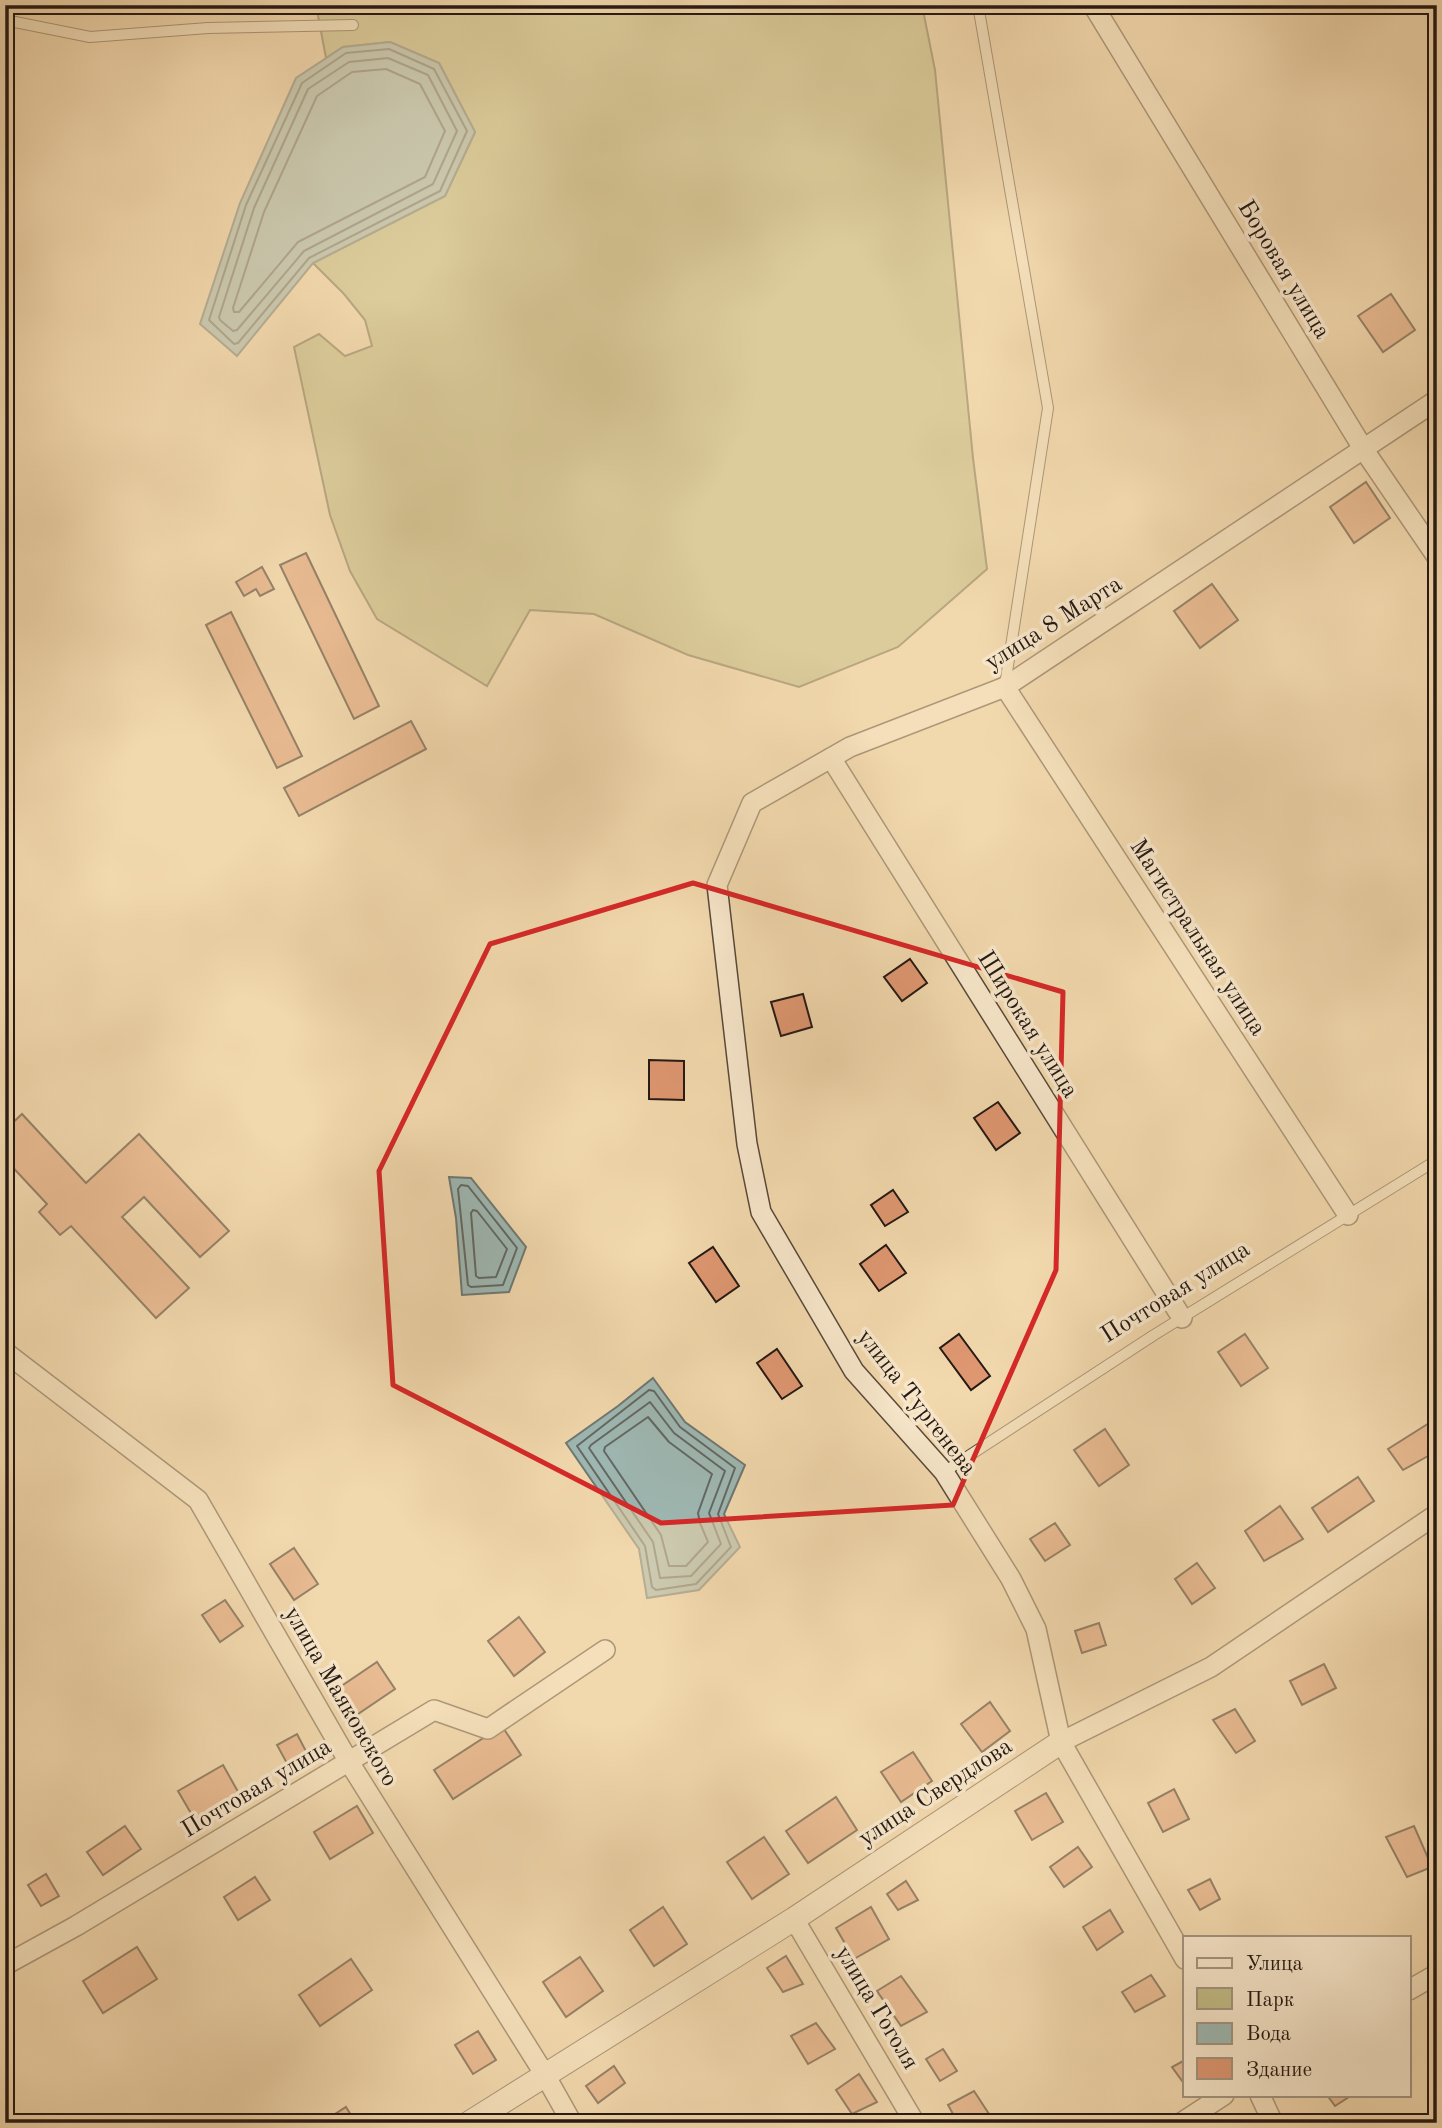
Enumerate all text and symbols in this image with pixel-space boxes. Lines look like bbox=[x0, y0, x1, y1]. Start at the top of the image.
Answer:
street label: Боровая улица bbox=[1232, 196, 1334, 344]
street label: улица 8 Марта bbox=[981, 572, 1127, 676]
street label: Магистральная улица bbox=[1125, 835, 1270, 1041]
street label: Широкая улица bbox=[972, 947, 1082, 1103]
street label: Почтовая улица bbox=[1098, 1238, 1255, 1348]
street label: улица Тургенева bbox=[852, 1325, 980, 1481]
street label: улица Маяковского bbox=[279, 1603, 401, 1791]
street label: улица Свердлова bbox=[855, 1734, 1017, 1851]
street label: Почтовая улица bbox=[178, 1735, 336, 1843]
legend bbox=[1183, 1936, 1410, 2096]
street label: улица Гоголя bbox=[830, 1942, 922, 2074]
text: Улица bbox=[1246, 1954, 1303, 1975]
text: Парк bbox=[1246, 1990, 1295, 2011]
text: Вода bbox=[1246, 2024, 1291, 2045]
text: Здание bbox=[1246, 2060, 1312, 2081]

